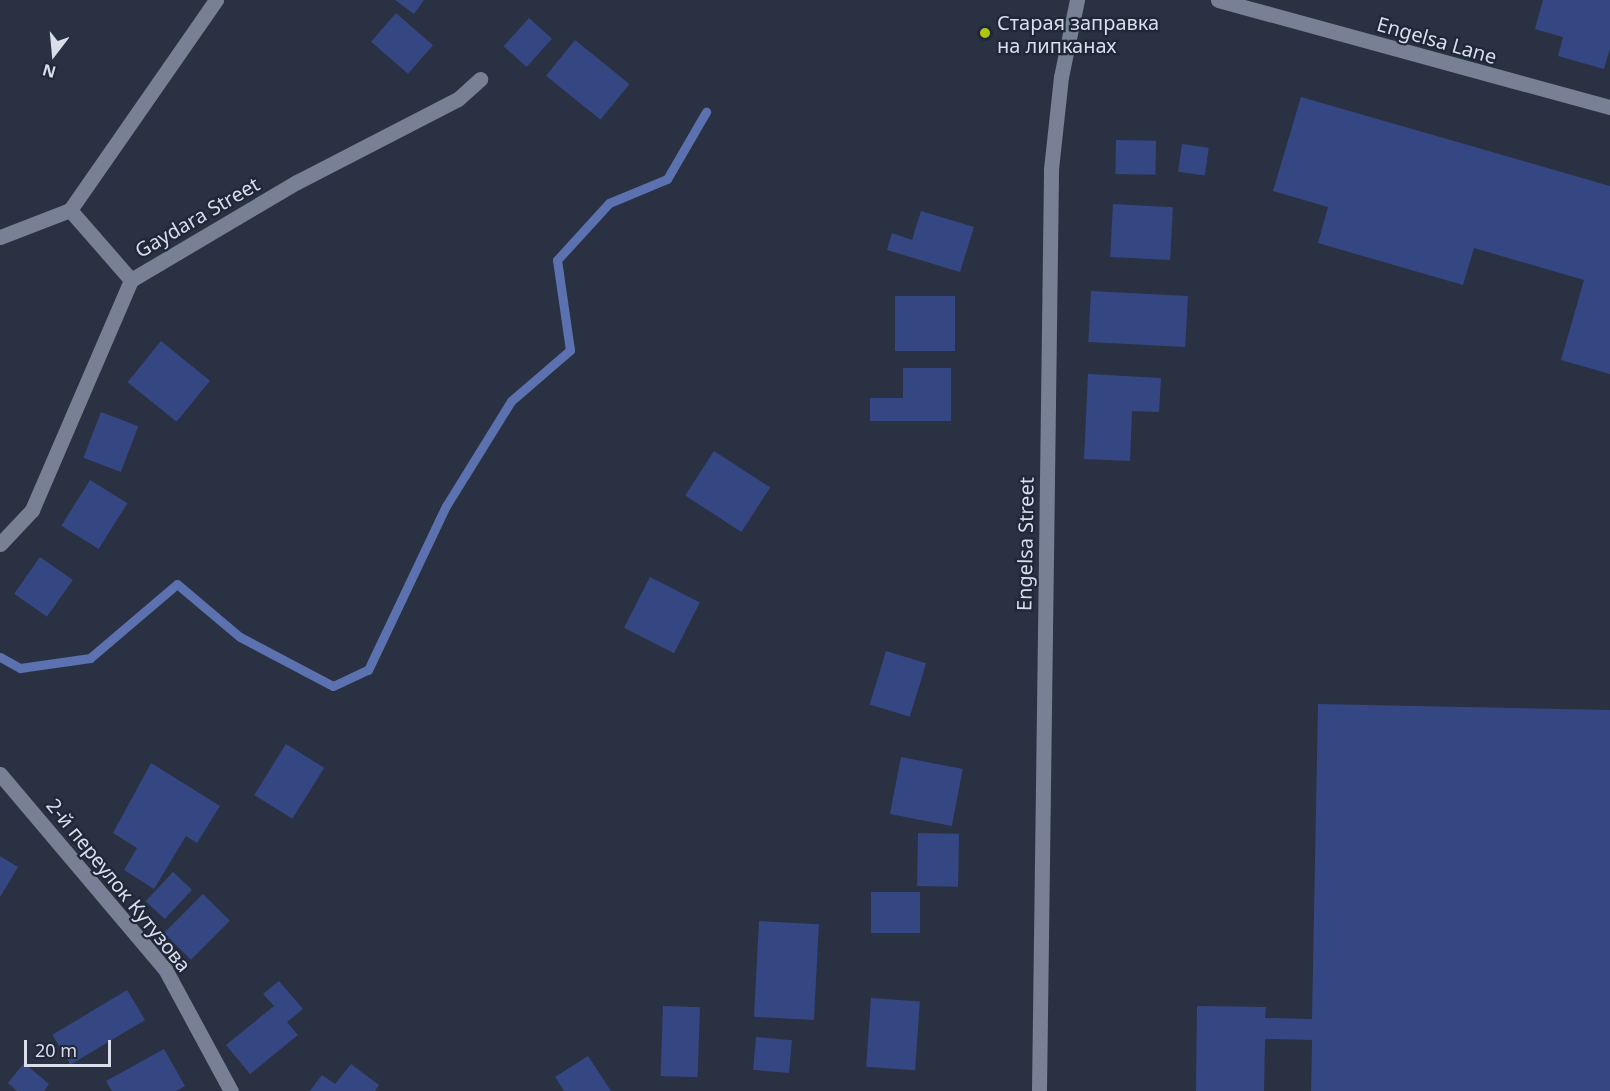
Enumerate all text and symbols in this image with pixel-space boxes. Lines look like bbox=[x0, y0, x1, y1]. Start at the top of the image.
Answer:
place label: Старая заправка на липканах bbox=[997, 10, 1159, 57]
street label: Engelsa Lane bbox=[1374, 11, 1500, 69]
north arrow bbox=[24, 24, 84, 84]
marker: Старая заправка на липканах bbox=[978, 26, 992, 40]
text: N bbox=[40, 59, 58, 84]
street label: Gaydara Street bbox=[131, 172, 263, 262]
street label: Engelsa Street bbox=[1012, 477, 1038, 611]
street label: 2-й переулок Кутузова bbox=[42, 794, 196, 976]
scale bar bbox=[27, 1028, 114, 1066]
text: 20 m bbox=[35, 1038, 77, 1062]

